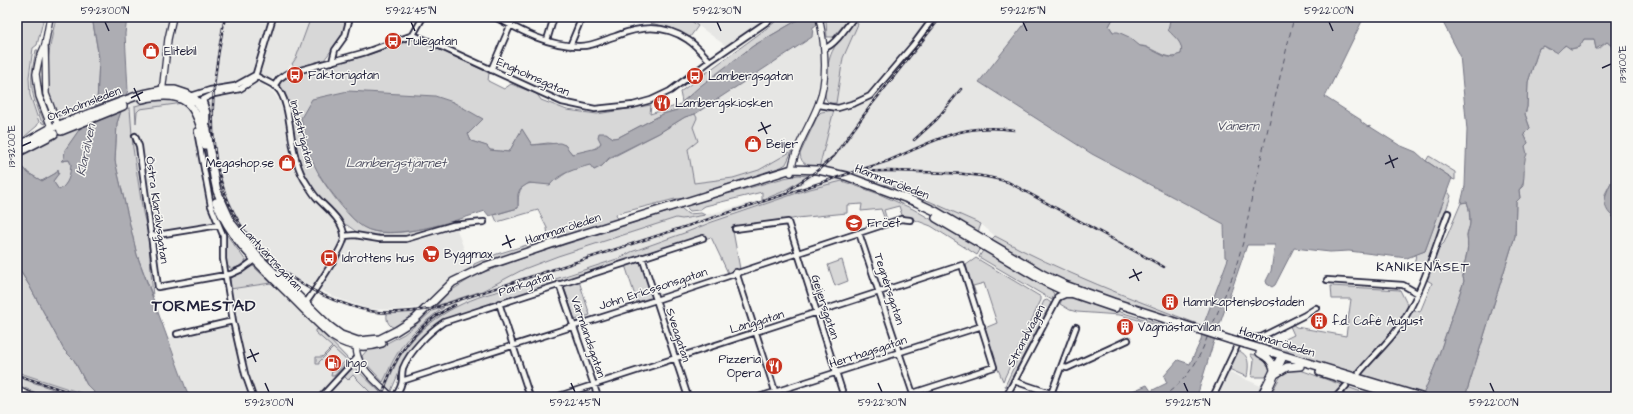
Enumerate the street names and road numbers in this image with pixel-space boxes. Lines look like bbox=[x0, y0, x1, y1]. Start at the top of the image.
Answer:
street label: Engholmsgatan bbox=[493, 53, 572, 102]
street label: Örsholmsleden bbox=[45, 82, 123, 126]
street label: Industrigatan bbox=[284, 99, 319, 170]
street label: Östra Klarälvsgatan bbox=[140, 155, 173, 265]
street label: Hammaröleden bbox=[852, 160, 932, 204]
street label: Hammaröleden bbox=[523, 209, 603, 249]
street label: Lantvärnsgatan bbox=[235, 221, 306, 296]
street label: Tegnérsgatan bbox=[868, 251, 909, 327]
street label: John Ericssonsgatan bbox=[597, 263, 710, 316]
street label: Parkgatan bbox=[496, 267, 556, 302]
street label: Geijersgatan bbox=[806, 272, 843, 342]
street label: Värmlandsgatan bbox=[565, 294, 610, 380]
street label: Strandvägen bbox=[1002, 302, 1050, 371]
street label: Sveagatan bbox=[660, 306, 695, 364]
street label: Långgatan bbox=[728, 306, 786, 339]
street label: Hammaröleden bbox=[1237, 322, 1317, 362]
street label: Herrhagsgatan bbox=[827, 331, 909, 373]

